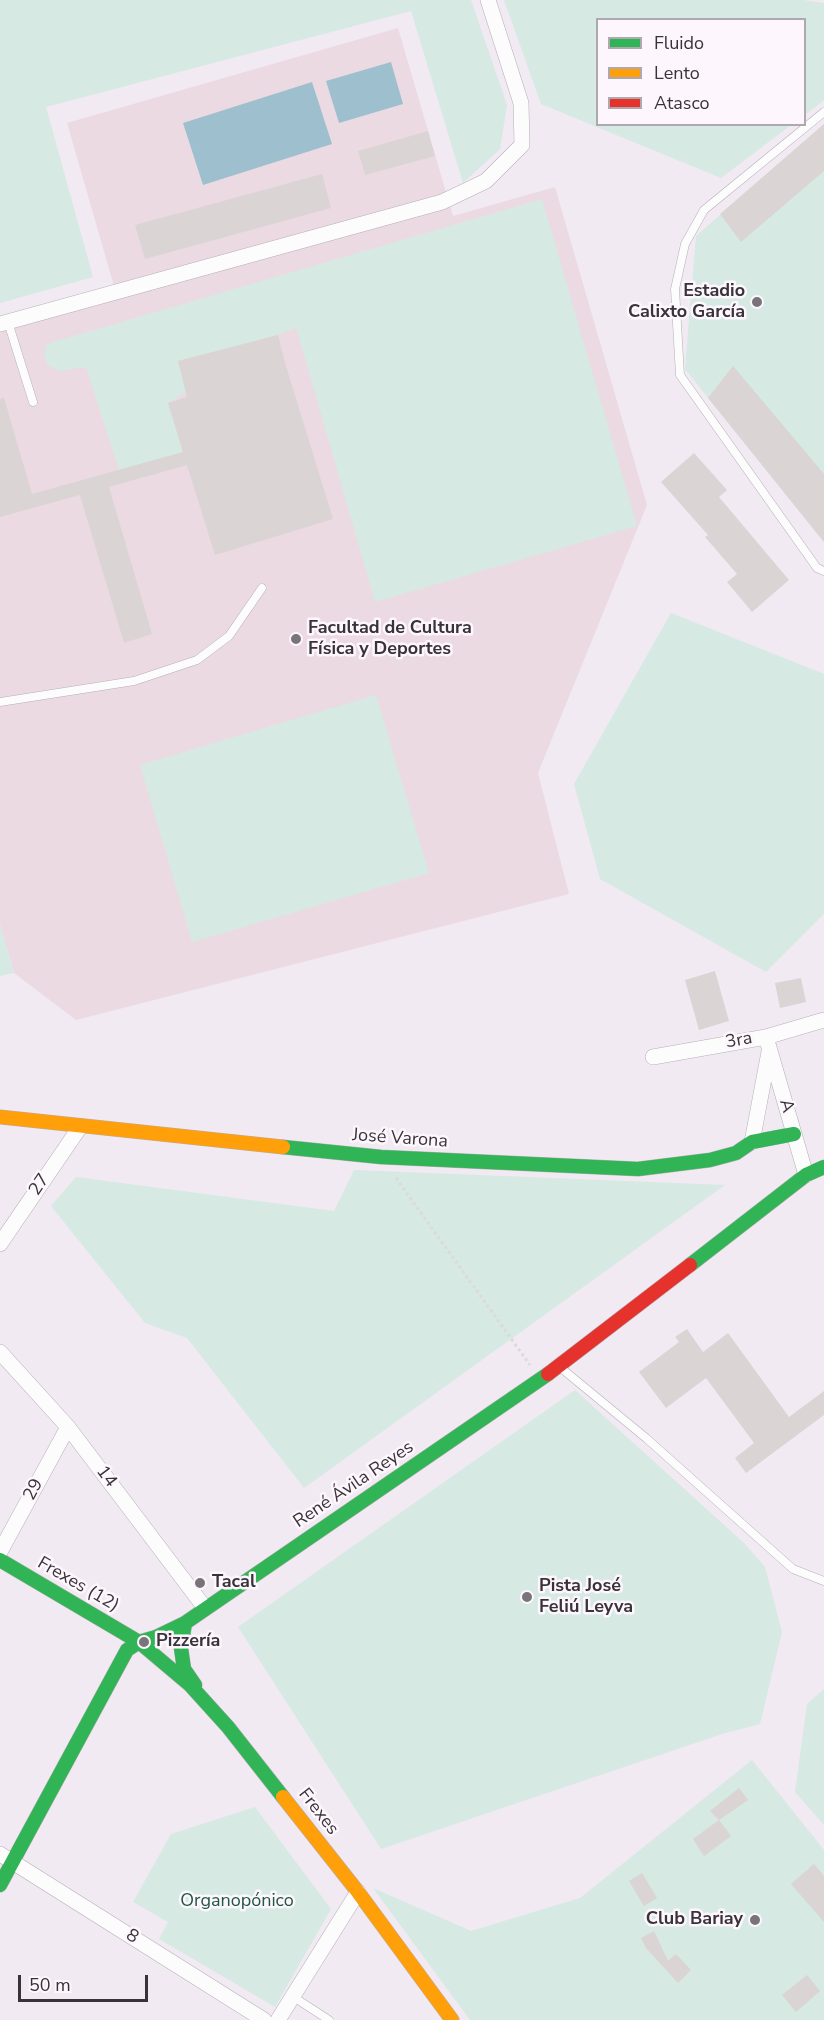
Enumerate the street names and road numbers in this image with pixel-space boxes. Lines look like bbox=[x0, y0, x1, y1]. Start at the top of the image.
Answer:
street label: 3ra bbox=[724, 1028, 754, 1054]
street label: A bbox=[774, 1097, 798, 1115]
street label: José Varona bbox=[352, 1125, 448, 1153]
street label: 27 bbox=[25, 1170, 55, 1200]
street label: René Ávila Reyes bbox=[290, 1437, 418, 1533]
street label: 14 bbox=[91, 1462, 121, 1492]
street label: 29 bbox=[19, 1475, 49, 1505]
street label: Frexes (12) bbox=[33, 1553, 123, 1617]
street label: Frexes bbox=[293, 1784, 343, 1840]
street label: 8 bbox=[122, 1925, 142, 1949]

